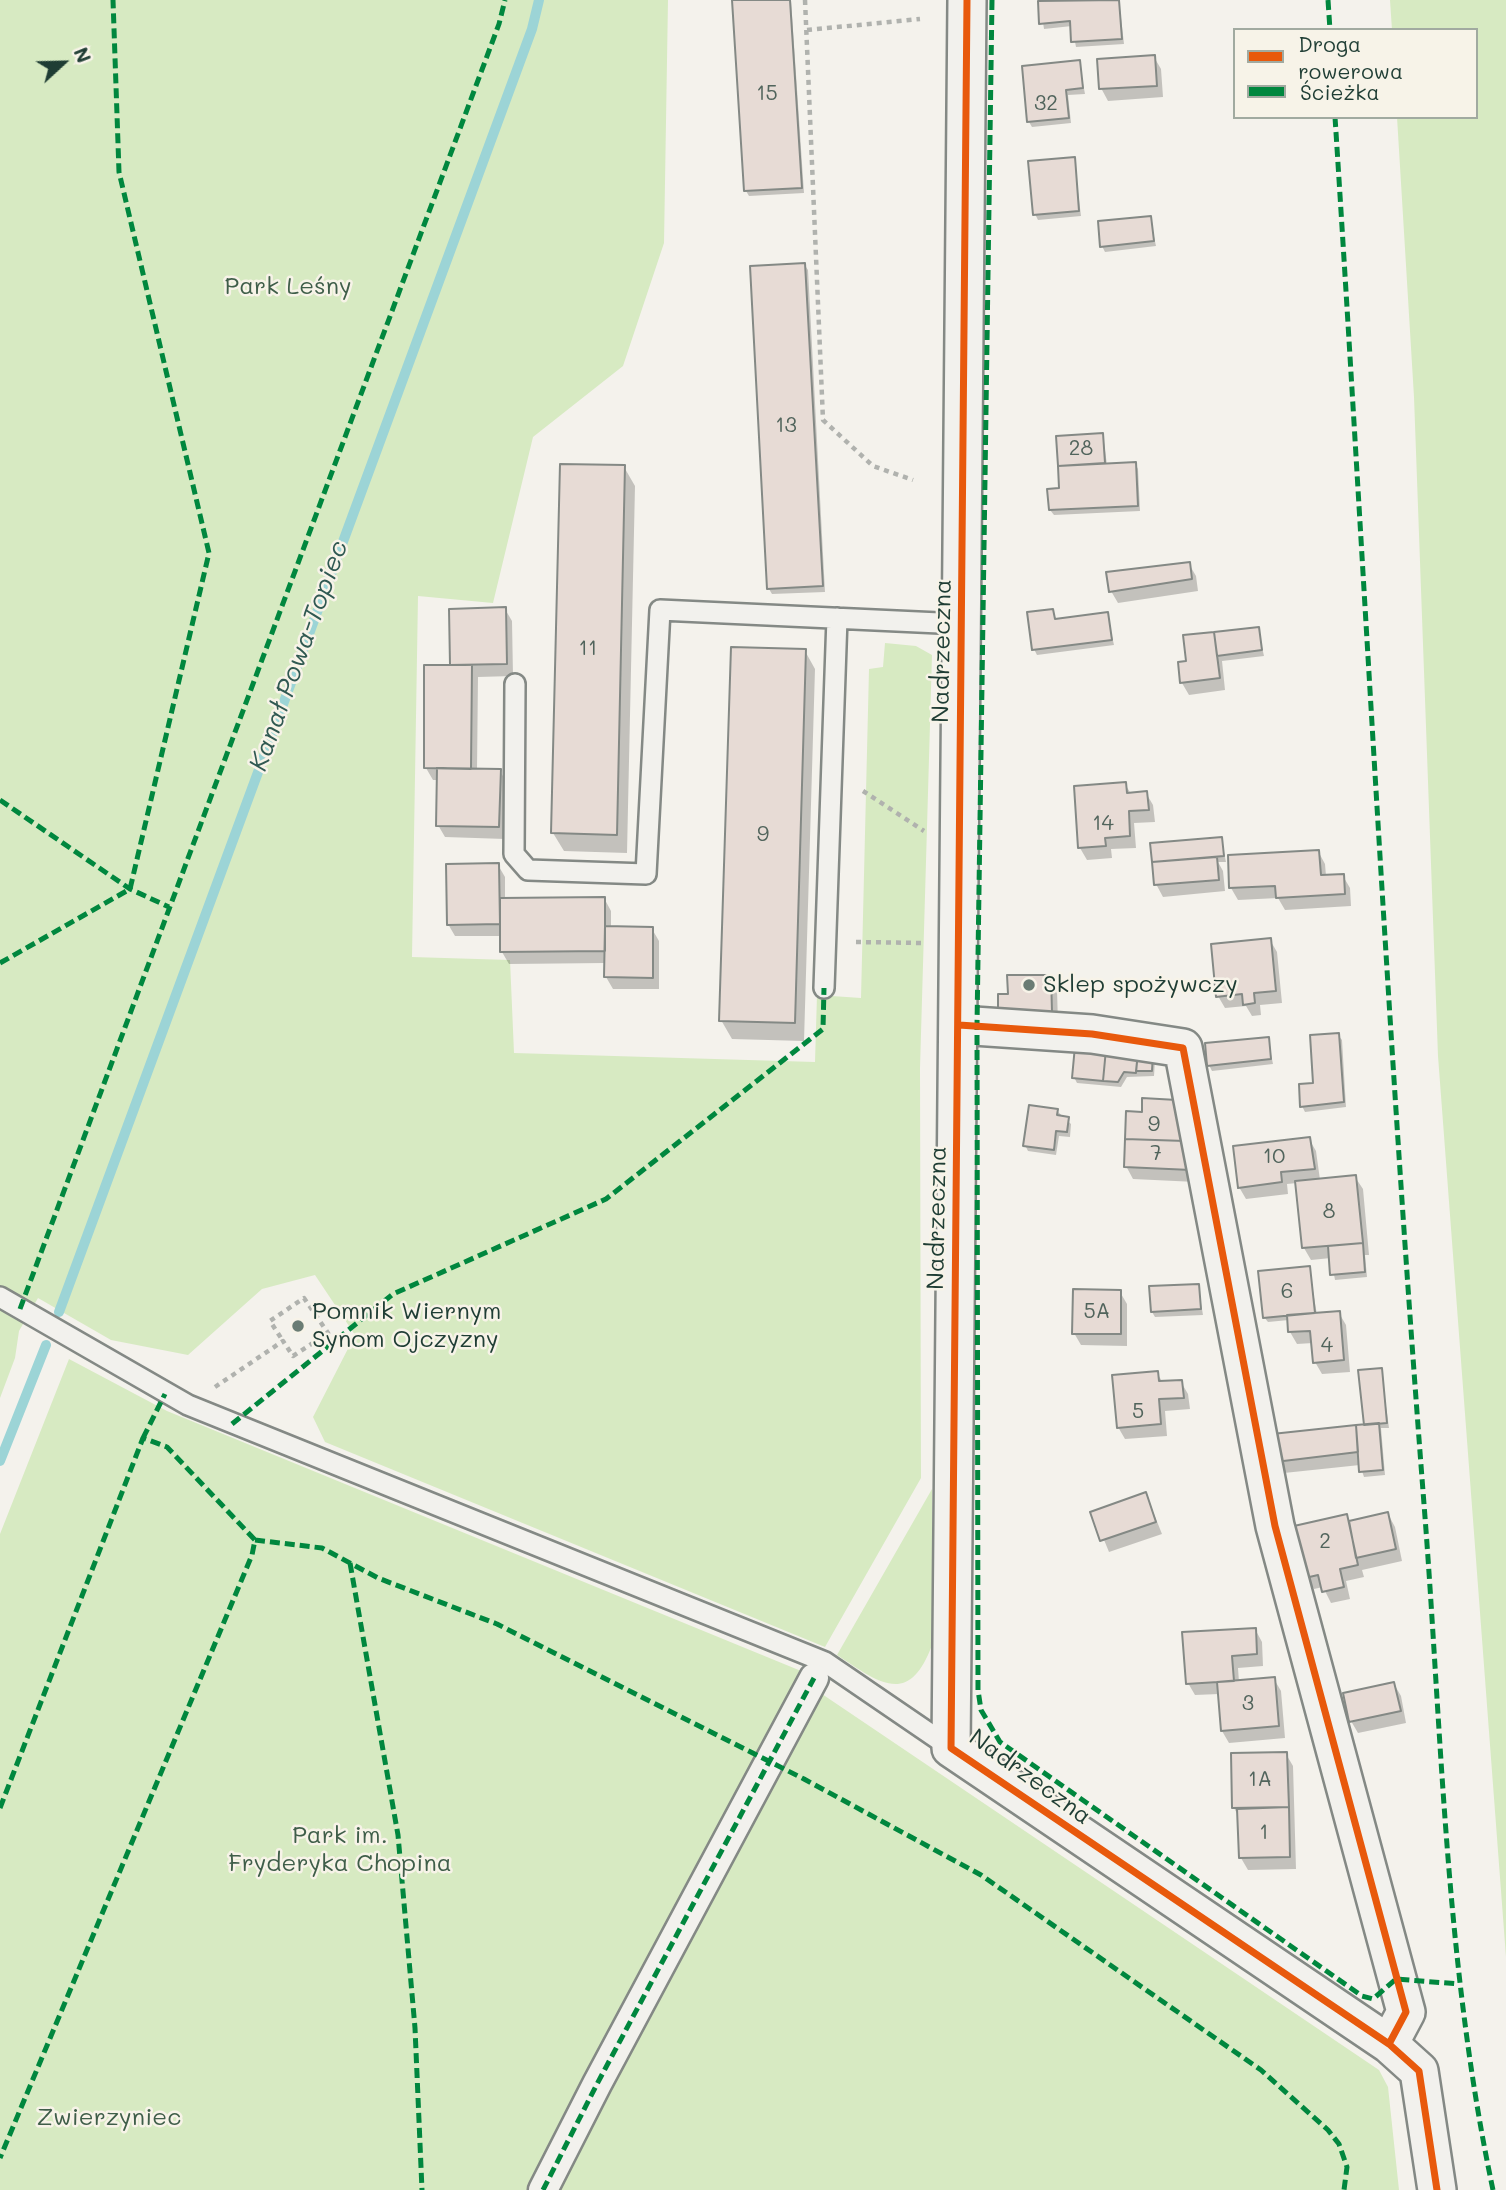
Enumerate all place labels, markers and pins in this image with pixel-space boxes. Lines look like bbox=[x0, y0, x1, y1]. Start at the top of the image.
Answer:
place label: Sklep spożywczy bbox=[1043, 971, 1238, 999]
marker: Sklep spożywczy bbox=[1021, 977, 1037, 993]
place label: Pomnik Wiernym Synom Ojczyzny bbox=[312, 1298, 501, 1354]
marker: Pomnik Wiernym Synom Ojczyzny bbox=[290, 1318, 306, 1334]

